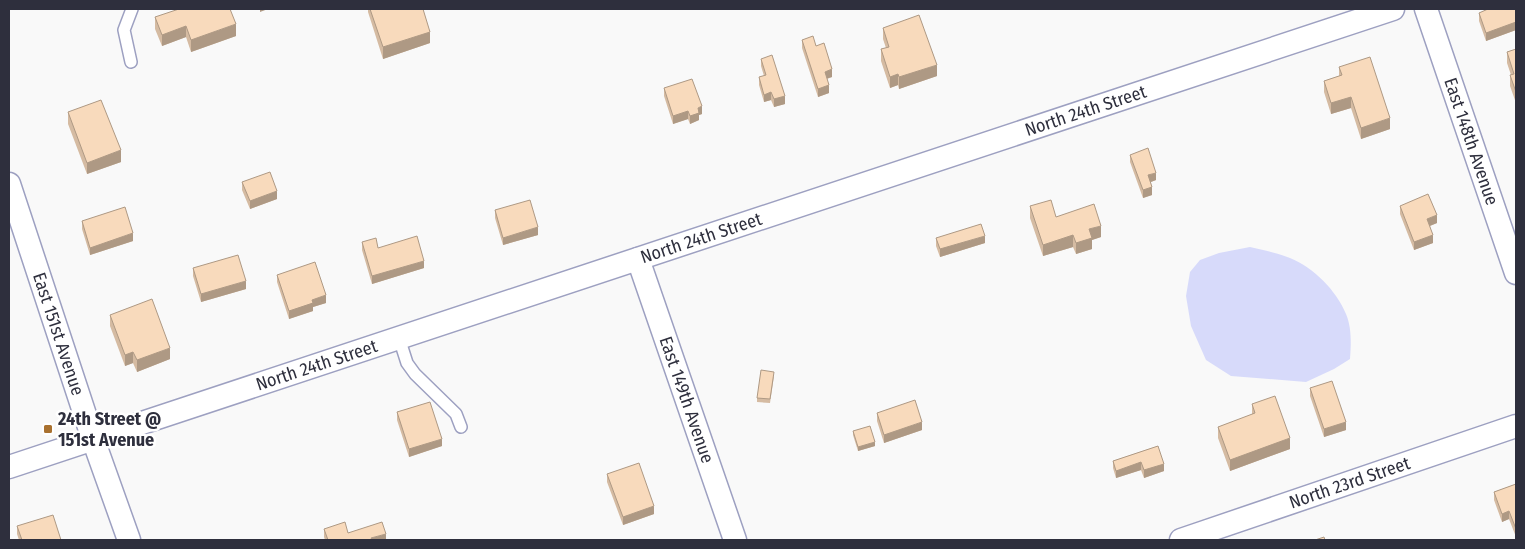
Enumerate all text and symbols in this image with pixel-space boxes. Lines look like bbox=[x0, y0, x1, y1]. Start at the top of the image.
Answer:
street label: East 148th Avenue bbox=[1439, 75, 1503, 208]
street label: North 24th Street bbox=[1022, 80, 1149, 141]
street label: North 24th Street bbox=[638, 208, 765, 268]
street label: East 151st Avenue bbox=[28, 270, 89, 398]
street label: East 149th Avenue bbox=[655, 334, 719, 466]
street label: North 24th Street bbox=[253, 335, 380, 396]
place label: 24th Street @ 151st Avenue bbox=[57, 408, 161, 451]
marker: 24th Street @ 151st Avenue bbox=[42, 423, 54, 435]
street label: North 23rd Street bbox=[1286, 452, 1413, 513]

